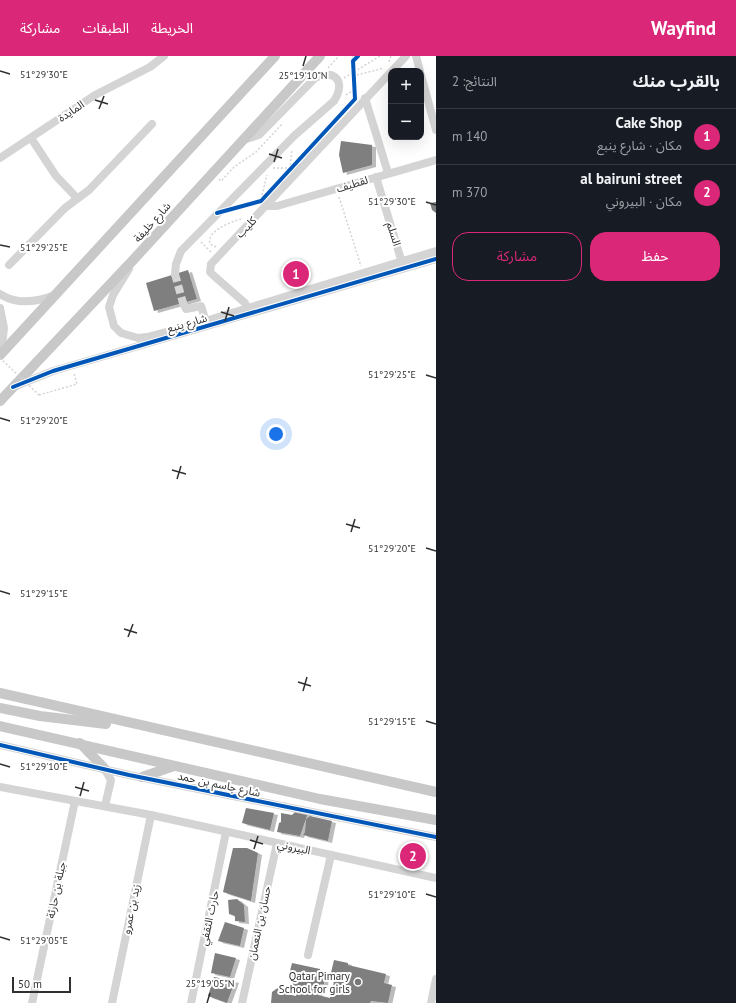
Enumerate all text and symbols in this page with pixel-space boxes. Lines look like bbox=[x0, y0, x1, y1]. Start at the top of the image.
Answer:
text: Wayfind bbox=[651, 16, 716, 40]
text: مشاركة bbox=[20, 19, 60, 37]
text: الطبقات bbox=[82, 19, 129, 37]
text: الخريطة bbox=[151, 19, 193, 37]
text: 51°29'30"E bbox=[20, 68, 68, 81]
map controls bbox=[388, 68, 424, 140]
button: + bbox=[388, 68, 424, 104]
text: 25°19'10"N bbox=[278, 69, 328, 82]
text: بالقرب منك bbox=[633, 70, 720, 92]
text: النتائج: 2 bbox=[452, 73, 497, 90]
street label: المايدة bbox=[55, 97, 87, 125]
button: − bbox=[388, 104, 424, 140]
text: Cake Shop bbox=[615, 113, 682, 132]
text: 140 m bbox=[452, 128, 487, 145]
text: 1 bbox=[703, 128, 711, 145]
text: مكان · شارع ينبع bbox=[597, 137, 682, 154]
text: al bairuni street bbox=[580, 169, 682, 188]
street label: لقطيف bbox=[335, 173, 370, 195]
text: 370 m bbox=[452, 184, 487, 201]
text: 2 bbox=[703, 184, 711, 201]
text: مكان · البيروني bbox=[606, 193, 682, 210]
text: 51°29'30"E bbox=[368, 195, 416, 208]
street label: شارع خليفة bbox=[130, 199, 175, 246]
street label: كليب bbox=[233, 213, 260, 241]
street label: السلم bbox=[382, 220, 404, 248]
button: مشاركة bbox=[452, 232, 582, 281]
button: حفظ bbox=[590, 232, 720, 281]
text: 51°29'25"E bbox=[20, 241, 68, 254]
pin: 1 bbox=[283, 259, 309, 289]
street label: شارع ينبع bbox=[165, 311, 209, 336]
text: 51°29'25"E bbox=[368, 368, 416, 381]
text: 51°29'20"E bbox=[20, 414, 68, 427]
your location bbox=[266, 424, 286, 444]
text: 51°29'20"E bbox=[368, 542, 416, 555]
text: 51°29'15"E bbox=[20, 587, 68, 600]
text: 51°29'15"E bbox=[368, 715, 416, 728]
text: 51°29'10"E bbox=[20, 760, 68, 773]
street label: شارع جاسم بن حمد bbox=[176, 768, 262, 802]
street label: البيروني bbox=[276, 837, 312, 860]
pin: 2 bbox=[400, 841, 426, 871]
street label: جبلة بن حارثة bbox=[43, 860, 69, 920]
street label: زيد بن عمرو bbox=[119, 883, 143, 935]
street label: حسان بن النعمان bbox=[244, 884, 274, 961]
text: 51°29'10"E bbox=[368, 888, 416, 901]
street label: حارث الثقفي bbox=[196, 889, 224, 947]
text: 51°29'05"E bbox=[20, 934, 68, 947]
place label: Qatar Pimary School for girls bbox=[279, 969, 351, 996]
scale bar bbox=[12, 975, 71, 994]
text: 50 m bbox=[18, 977, 42, 991]
text: 25°19'05"N bbox=[185, 977, 235, 990]
marker: Qatar Pimary School for girls bbox=[353, 977, 363, 987]

